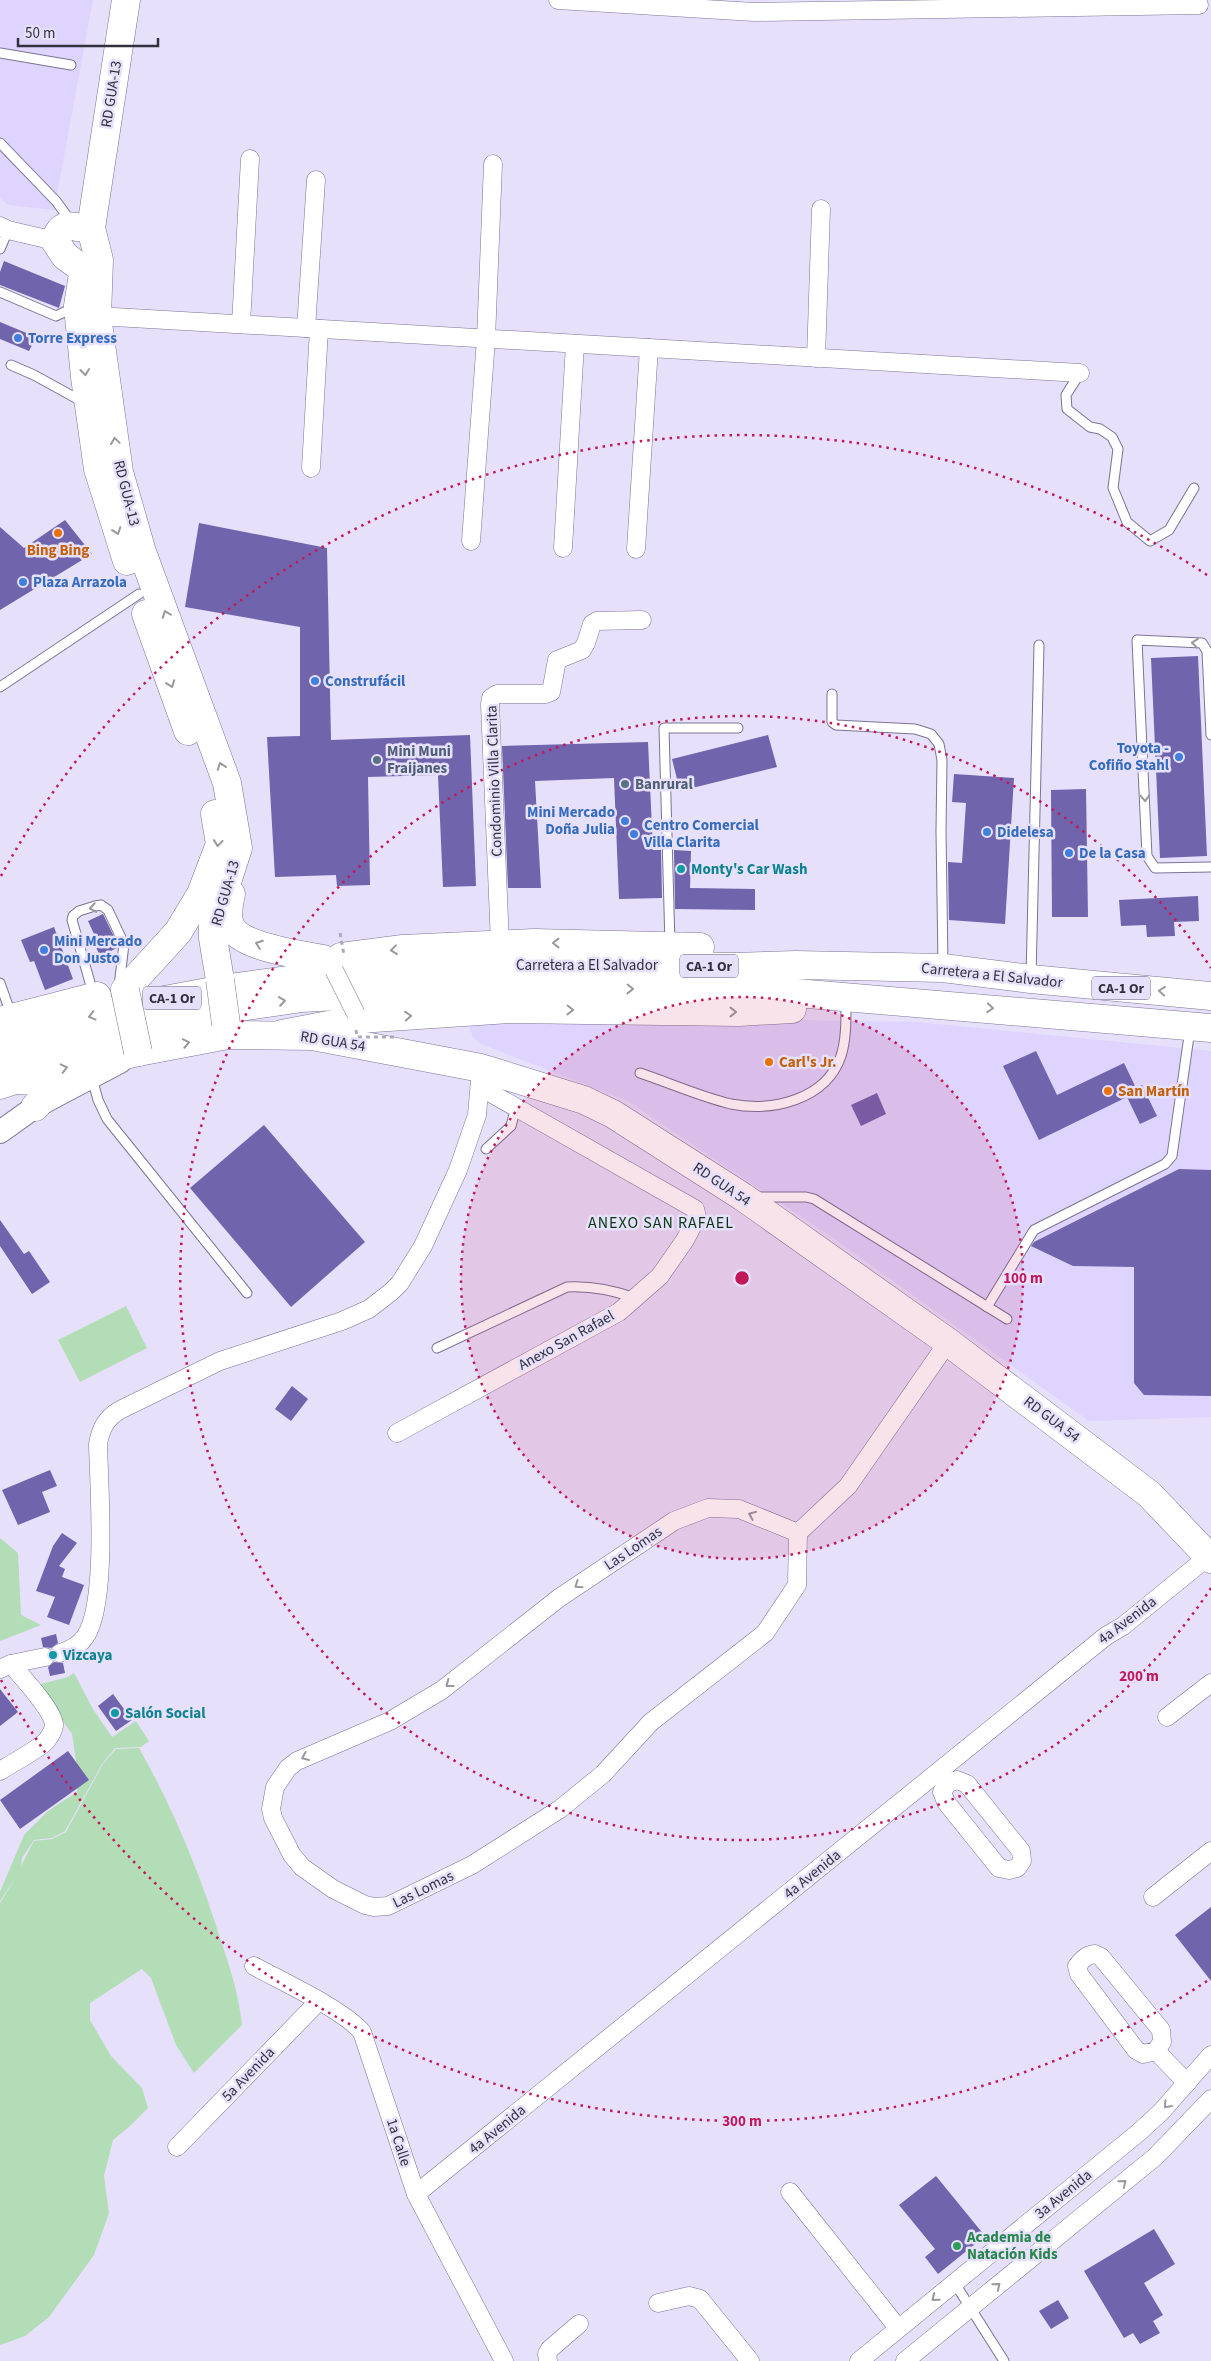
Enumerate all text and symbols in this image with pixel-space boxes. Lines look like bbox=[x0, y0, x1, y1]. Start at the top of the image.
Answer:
scale bar bbox=[18, 15, 158, 47]
text: 50 m bbox=[25, 23, 55, 44]
street label: RD GUA-13 bbox=[96, 59, 127, 129]
place label: Torre Express bbox=[28, 328, 117, 349]
marker: Torre Express bbox=[12, 332, 24, 344]
one-way arrow bbox=[79, 368, 90, 376]
one-way arrow bbox=[110, 437, 121, 445]
street label: RD GUA-13 bbox=[108, 458, 145, 528]
one-way arrow bbox=[111, 526, 121, 535]
marker: Bing Bing bbox=[52, 527, 64, 539]
place label: Bing Bing bbox=[27, 540, 89, 561]
place label: Plaza Arrazola bbox=[33, 572, 127, 593]
marker: Plaza Arrazola bbox=[17, 576, 29, 588]
one-way arrow bbox=[162, 610, 172, 618]
one-way arrow bbox=[1190, 638, 1198, 649]
place label: Construfácil bbox=[325, 671, 406, 692]
marker: Construfácil bbox=[309, 675, 321, 687]
one-way arrow bbox=[165, 679, 175, 688]
street label: Condominio Villa Clarita bbox=[481, 705, 508, 857]
place label: Toyota - Cofiño Stahl bbox=[1089, 738, 1170, 776]
place label: Mini Muni Fraijanes bbox=[387, 741, 451, 779]
marker: Toyota - Cofiño Stahl bbox=[1173, 751, 1185, 763]
marker: Mini Muni Fraijanes bbox=[371, 754, 383, 766]
one-way arrow bbox=[217, 762, 227, 771]
place label: Banrural bbox=[635, 774, 694, 795]
marker: Banrural bbox=[619, 778, 631, 790]
one-way arrow bbox=[1139, 794, 1150, 802]
place label: Mini Mercado Doña Julia bbox=[527, 802, 615, 840]
marker: Mini Mercado Doña Julia bbox=[619, 815, 631, 827]
place label: Centro Comercial Villa Clarita bbox=[643, 815, 760, 853]
place label: Didelesa bbox=[997, 822, 1054, 843]
marker: Didelesa bbox=[981, 826, 993, 838]
marker: Centro Comercial Villa Clarita bbox=[628, 828, 640, 840]
one-way arrow bbox=[212, 839, 223, 847]
place label: De la Casa bbox=[1079, 843, 1146, 864]
marker: De la Casa bbox=[1063, 847, 1075, 859]
street label: RD GUA-13 bbox=[206, 858, 245, 928]
place label: Monty's Car Wash bbox=[691, 859, 807, 880]
marker: Monty's Car Wash bbox=[675, 863, 687, 875]
one-way arrow bbox=[89, 902, 98, 912]
place label: Mini Mercado Don Justo bbox=[54, 931, 142, 969]
one-way arrow bbox=[552, 938, 560, 948]
one-way arrow bbox=[255, 940, 263, 950]
marker: Mini Mercado Don Justo bbox=[38, 944, 50, 956]
one-way arrow bbox=[390, 944, 398, 955]
road number: CA-1 Or bbox=[680, 954, 738, 978]
street label: Carretera a El Salvador bbox=[516, 955, 659, 976]
street label: Carretera a El Salvador bbox=[920, 958, 1064, 993]
road number: CA-1 Or bbox=[1092, 976, 1150, 1000]
one-way arrow bbox=[626, 983, 634, 994]
road number: CA-1 Or bbox=[143, 986, 201, 1010]
one-way arrow bbox=[1158, 986, 1166, 997]
one-way arrow bbox=[277, 996, 286, 1006]
one-way arrow bbox=[986, 1002, 994, 1013]
one-way arrow bbox=[566, 1005, 574, 1015]
one-way arrow bbox=[729, 1007, 737, 1017]
one-way arrow bbox=[404, 1010, 412, 1021]
one-way arrow bbox=[89, 1011, 97, 1021]
street label: RD GUA 54 bbox=[299, 1026, 367, 1057]
one-way arrow bbox=[181, 1039, 190, 1049]
place label: Carl's Jr. bbox=[779, 1052, 837, 1073]
marker: Carl's Jr. bbox=[763, 1056, 775, 1068]
one-way arrow bbox=[60, 1063, 69, 1074]
place label: San Martín bbox=[1118, 1081, 1190, 1102]
marker: San Martín bbox=[1102, 1085, 1114, 1097]
street label: RD GUA 54 bbox=[689, 1157, 755, 1212]
district label: ANEXO SAN RAFAEL bbox=[588, 1212, 734, 1234]
text: 100 m bbox=[1003, 1268, 1043, 1289]
centre of rings bbox=[733, 1269, 751, 1287]
street label: Anexo San Rafael bbox=[514, 1305, 618, 1376]
street label: RD GUA 54 bbox=[1019, 1391, 1085, 1448]
one-way arrow bbox=[748, 1510, 757, 1521]
street label: Las Lomas bbox=[600, 1521, 666, 1575]
one-way arrow bbox=[574, 1579, 583, 1588]
street label: 4a Avenida bbox=[1094, 1591, 1161, 1649]
place label: Vizcaya bbox=[62, 1645, 113, 1666]
marker: Vizcaya bbox=[47, 1649, 59, 1661]
text: 200 m bbox=[1119, 1666, 1159, 1687]
one-way arrow bbox=[446, 1679, 455, 1687]
place label: Salón Social bbox=[125, 1703, 206, 1724]
marker: Salón Social bbox=[109, 1707, 121, 1719]
one-way arrow bbox=[301, 1751, 310, 1762]
street label: 4a Avenida bbox=[779, 1845, 845, 1904]
street label: Las Lomas bbox=[389, 1866, 457, 1913]
street label: 5a Avenida bbox=[217, 2043, 280, 2106]
one-way arrow bbox=[1164, 2099, 1173, 2108]
street label: 4a Avenida bbox=[464, 2100, 530, 2159]
text: 300 m bbox=[722, 2111, 762, 2132]
street label: 1a Calle bbox=[381, 2115, 416, 2169]
street label: 3a Avenida bbox=[1030, 2165, 1096, 2224]
one-way arrow bbox=[1117, 2181, 1126, 2189]
place label: Academia de Natación Kids bbox=[966, 2227, 1058, 2265]
marker: Academia de Natación Kids bbox=[951, 2240, 963, 2252]
one-way arrow bbox=[991, 2284, 1000, 2292]
one-way arrow bbox=[932, 2293, 941, 2301]

